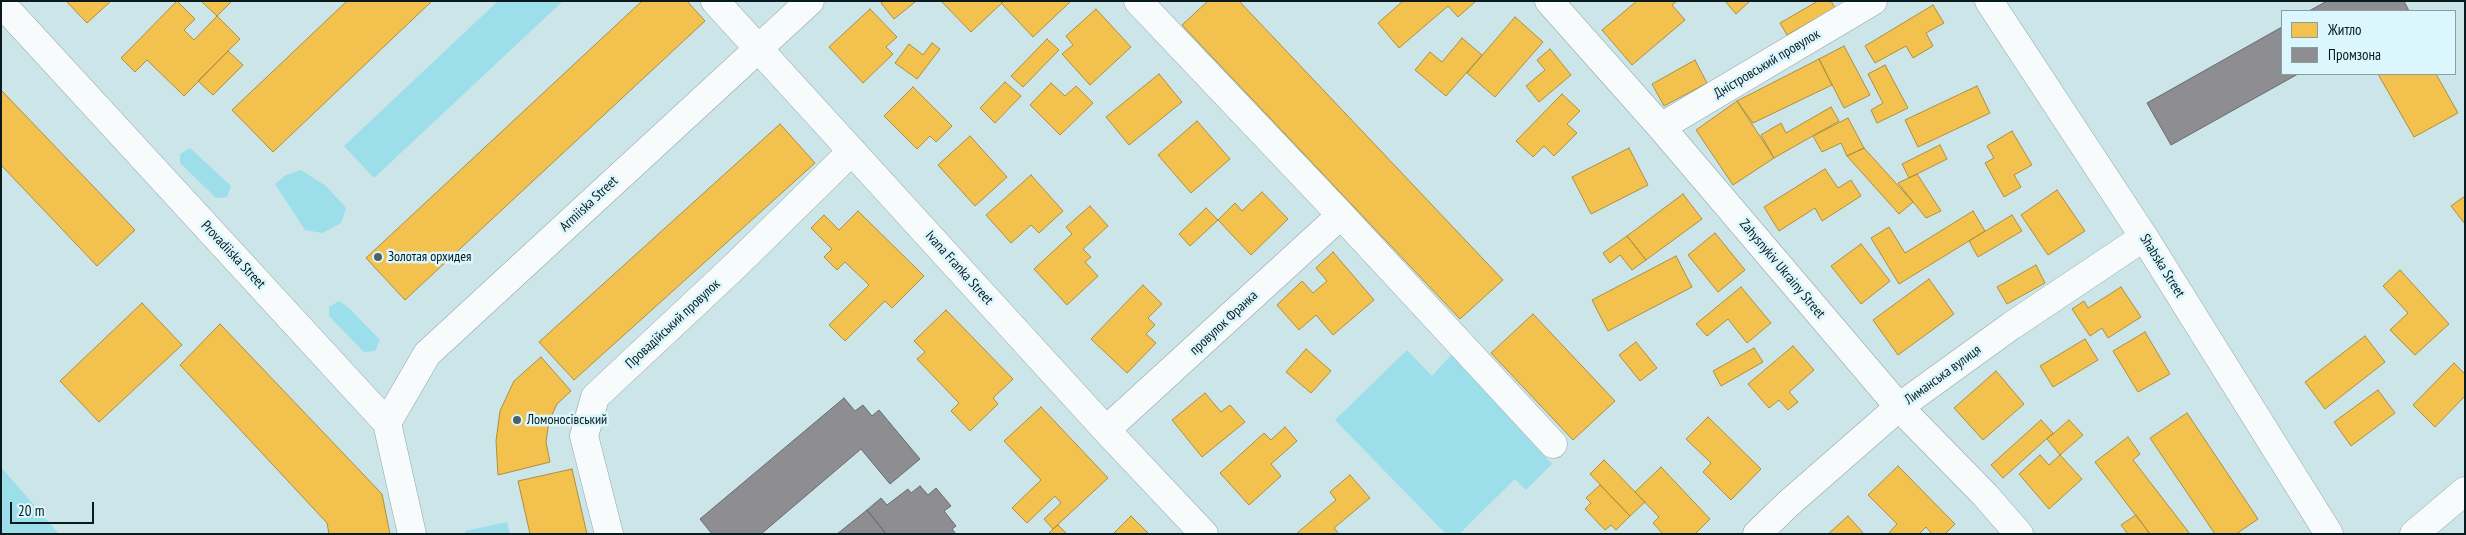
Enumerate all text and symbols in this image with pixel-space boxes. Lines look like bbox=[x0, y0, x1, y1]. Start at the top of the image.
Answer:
legend bbox=[2281, 10, 2456, 75]
text: Житло bbox=[2328, 20, 2362, 39]
street label: Дністровський провулок bbox=[1711, 26, 1823, 102]
text: Промзона bbox=[2328, 45, 2381, 64]
street label: Armiiska Street bbox=[556, 173, 622, 235]
street label: Zahysnykiv Ukrainy Street bbox=[1736, 216, 1828, 322]
street label: Provadiiska Street bbox=[197, 218, 269, 292]
street label: Ivana Franka Street bbox=[922, 228, 996, 308]
street label: Shabska Street bbox=[2136, 231, 2188, 301]
place label: Золотая орхидея bbox=[388, 249, 471, 265]
marker: Золотая орхидея bbox=[372, 251, 384, 263]
street label: Провадійський провулок bbox=[622, 276, 724, 372]
street label: провулок Франка bbox=[1187, 287, 1261, 359]
street label: Лиманська вулиця bbox=[1901, 342, 1985, 408]
place label: Ломоносівський bbox=[527, 412, 607, 428]
marker: Ломоносівський bbox=[511, 414, 523, 426]
scale bar bbox=[12, 492, 96, 524]
text: 20 m bbox=[18, 501, 44, 520]

